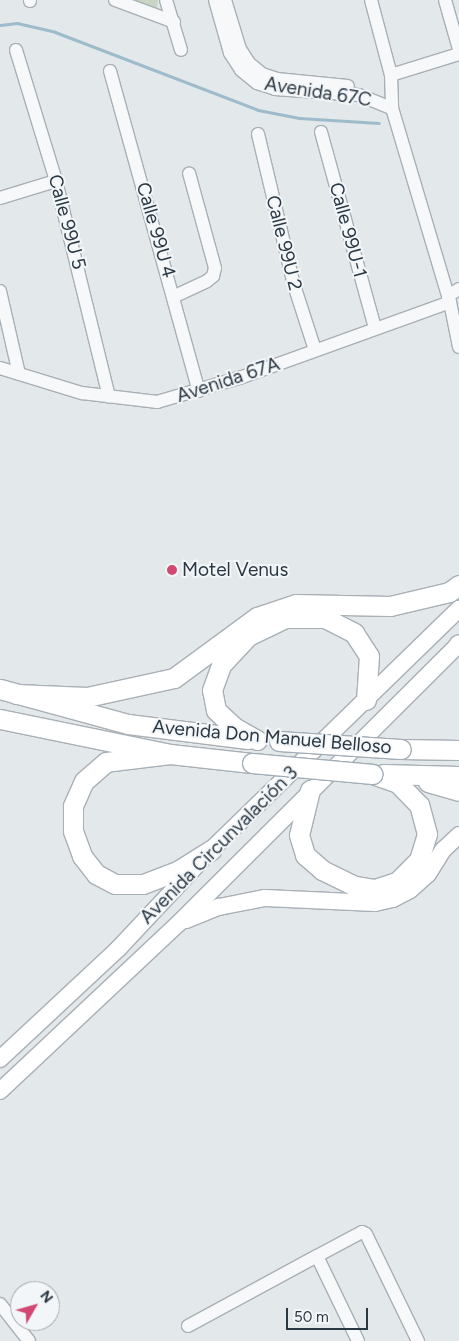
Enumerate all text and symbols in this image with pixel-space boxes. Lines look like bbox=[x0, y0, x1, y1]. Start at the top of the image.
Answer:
street label: Avenida 67C bbox=[263, 72, 373, 112]
street label: Calle 99U 5 bbox=[43, 172, 91, 272]
street label: Calle 99U 4 bbox=[132, 180, 180, 280]
street label: Calle 99U-1 bbox=[324, 180, 372, 280]
street label: Calle 99U 2 bbox=[261, 193, 307, 293]
street label: Avenida 67A bbox=[174, 353, 282, 407]
place label: Motel Venus bbox=[182, 559, 288, 581]
marker: Motel Venus bbox=[166, 564, 178, 576]
street label: Avenida Don Manuel Belloso bbox=[151, 715, 393, 759]
street label: Avenida Circunvalación 3 bbox=[135, 761, 303, 929]
north arrow bbox=[10, 1281, 60, 1331]
text: N bbox=[36, 1288, 56, 1307]
scale bar bbox=[289, 1298, 372, 1330]
text: 50 m bbox=[294, 1308, 329, 1326]

